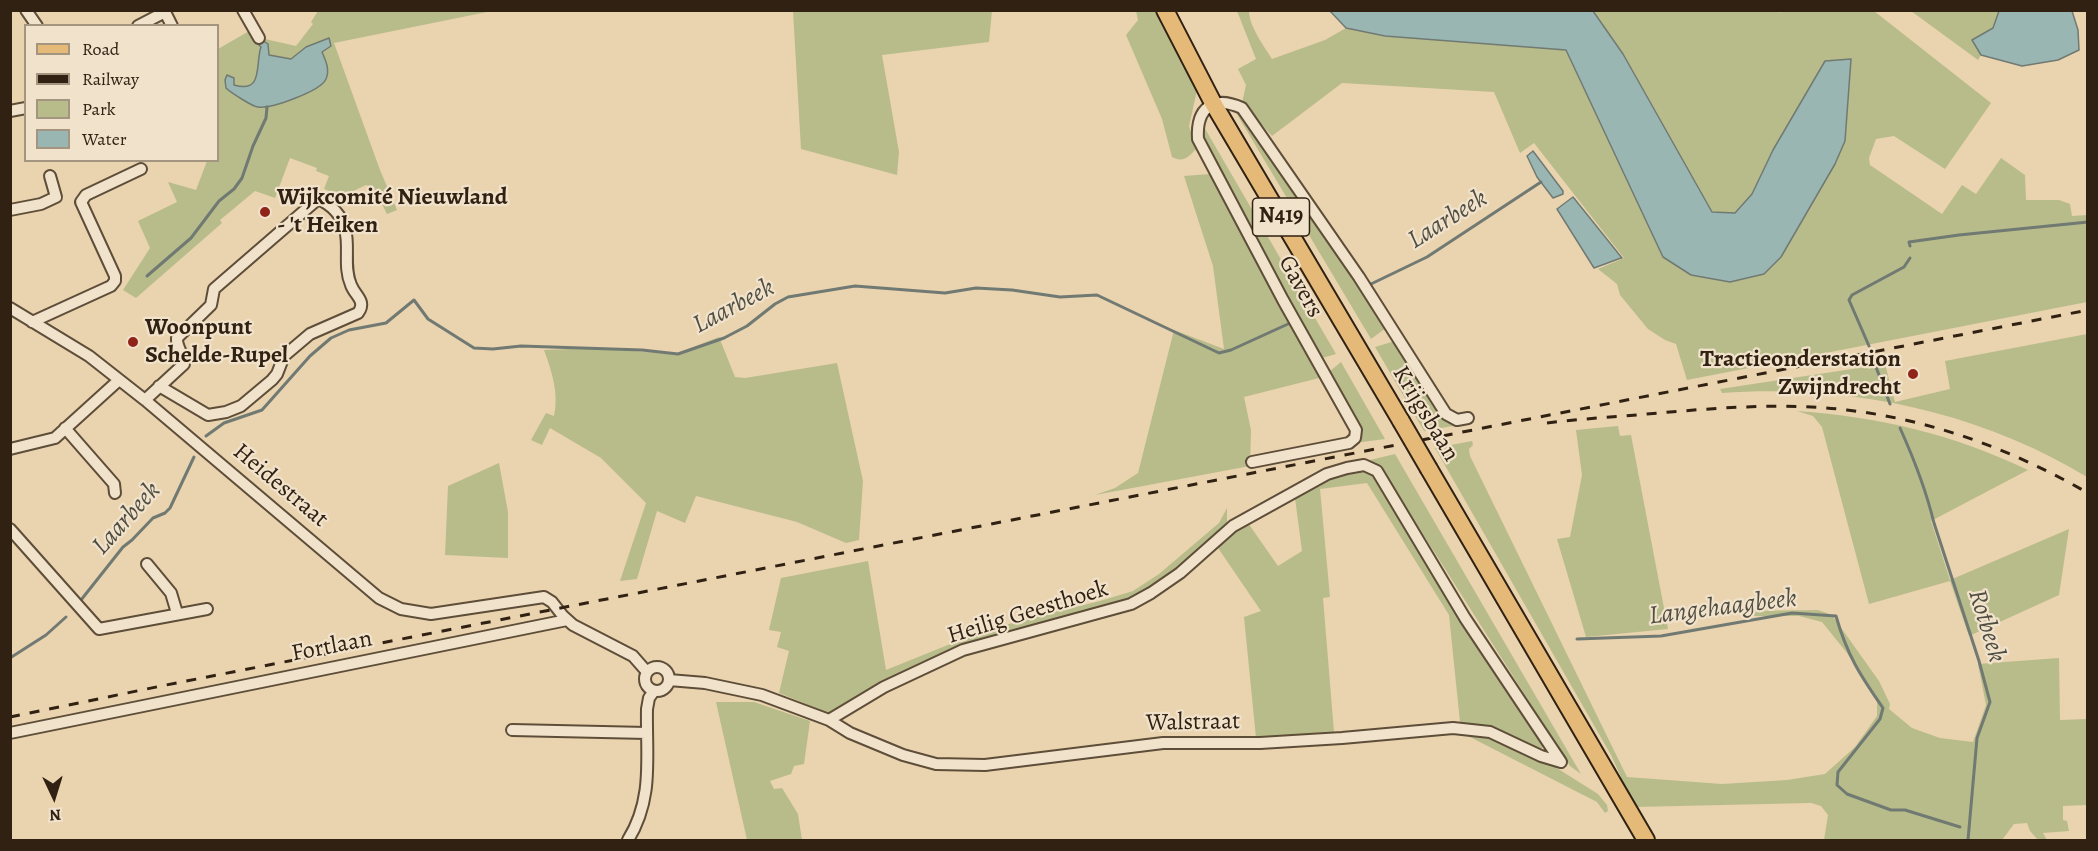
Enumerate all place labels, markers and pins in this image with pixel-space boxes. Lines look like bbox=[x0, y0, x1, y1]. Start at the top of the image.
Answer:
place label: Wijkcomité Nieuwland - 't Heiken bbox=[277, 184, 508, 240]
marker: Wijkcomité Nieuwland - 't Heiken bbox=[258, 205, 272, 219]
place label: Woonpunt Schelde-Rupel bbox=[145, 314, 288, 370]
marker: Woonpunt Schelde-Rupel bbox=[126, 335, 140, 349]
place label: Tractieonderstation Zwijndrecht bbox=[1700, 346, 1901, 402]
marker: Tractieonderstation Zwijndrecht bbox=[1906, 367, 1920, 381]

